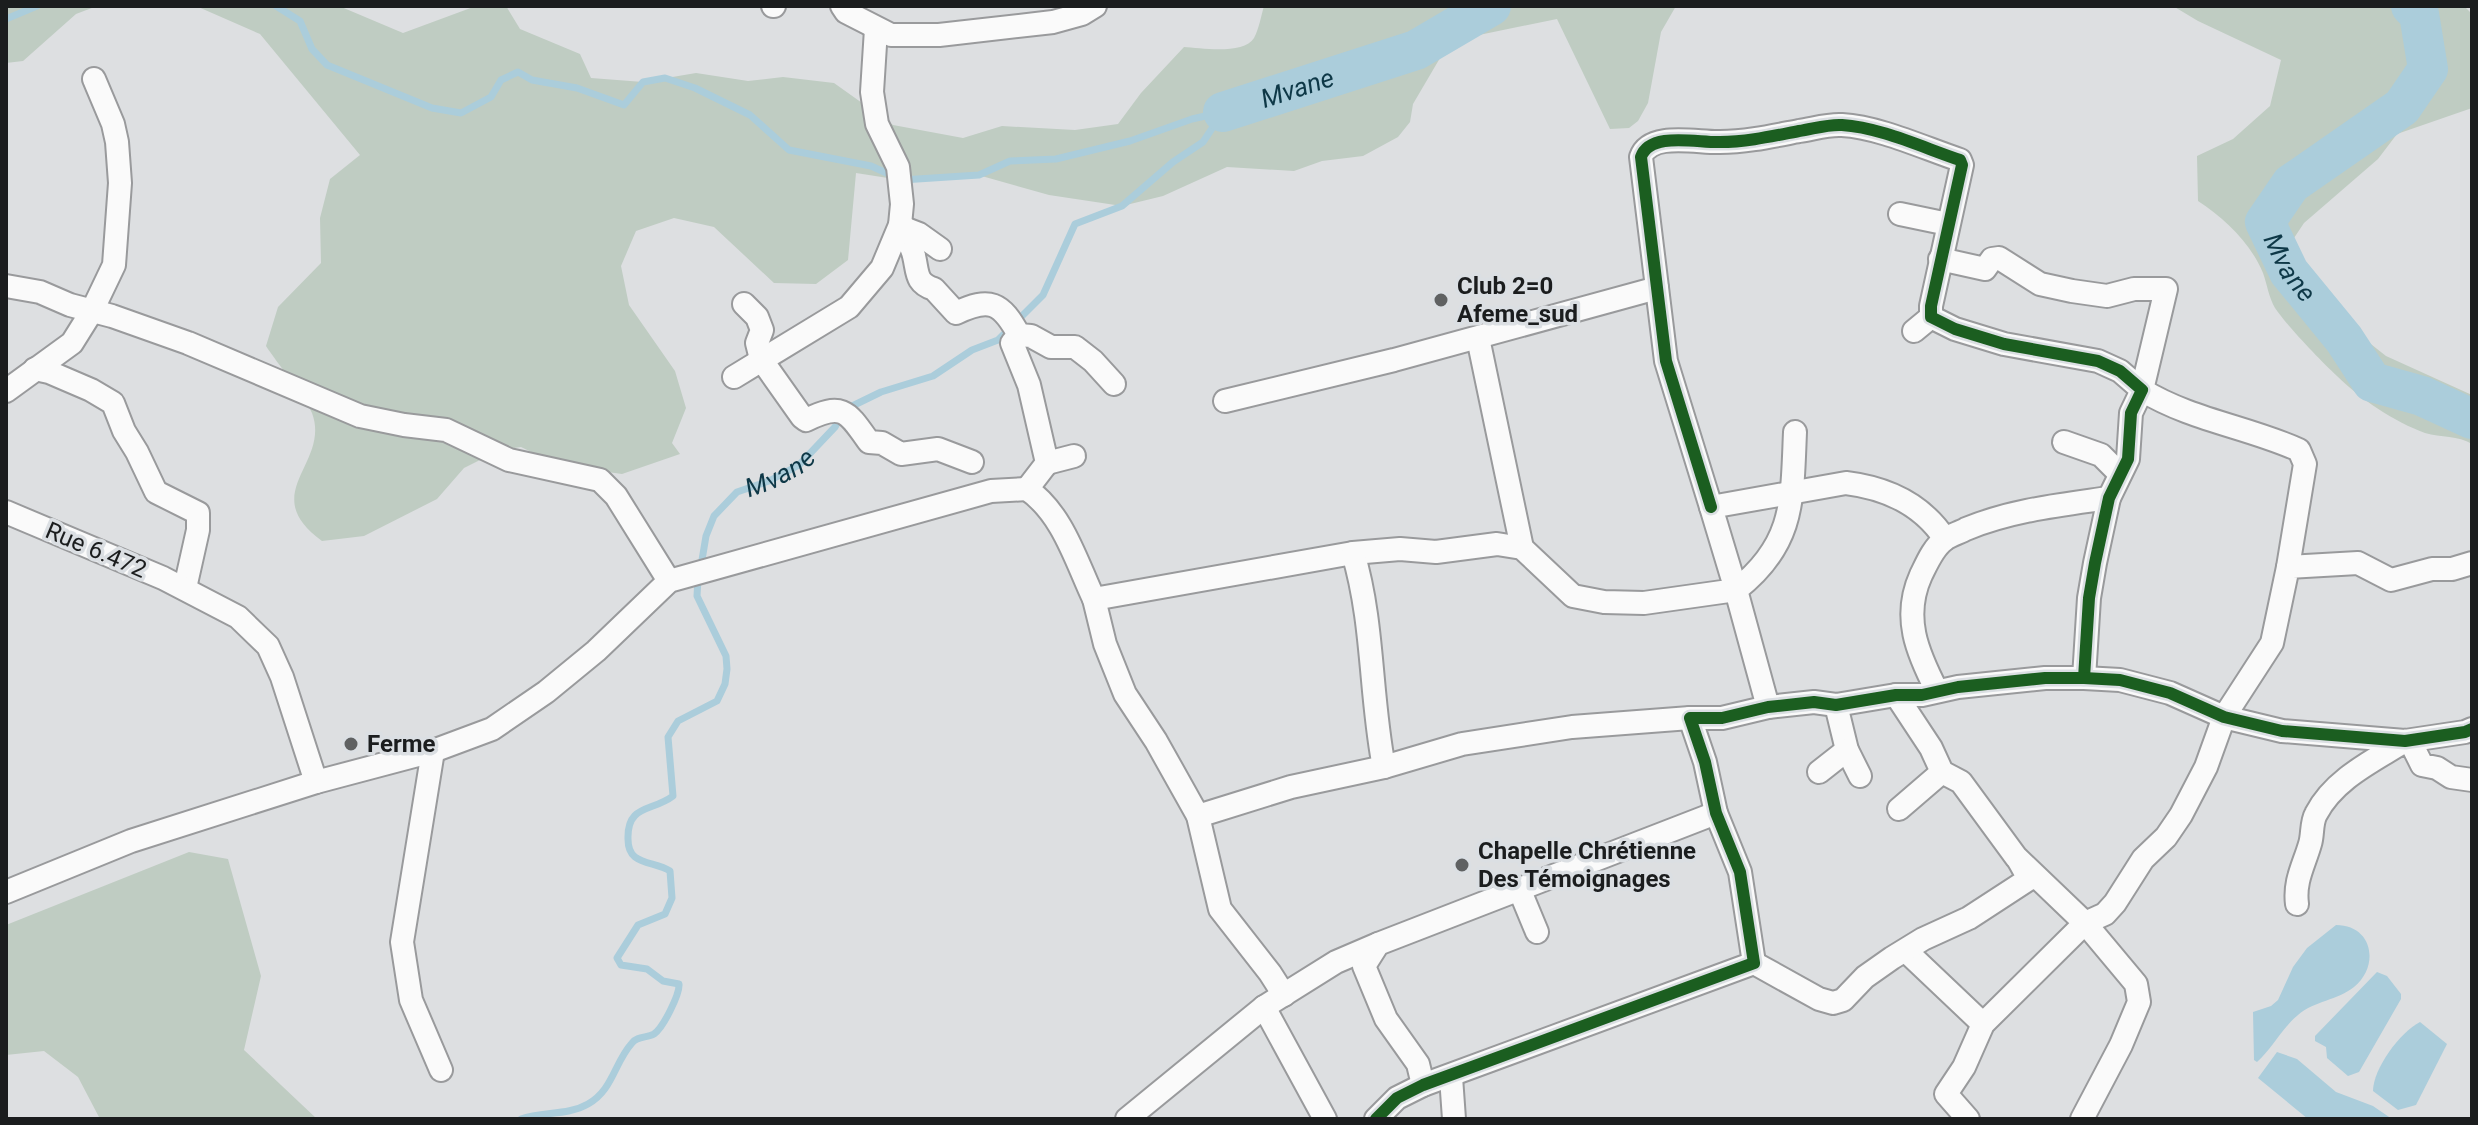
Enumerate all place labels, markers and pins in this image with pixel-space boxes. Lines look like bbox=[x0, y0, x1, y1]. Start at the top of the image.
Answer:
place label: Club 2=0 Afeme_sud bbox=[1457, 272, 1578, 328]
marker: Club 2=0 Afeme_sud bbox=[1432, 291, 1450, 309]
place label: Ferme bbox=[367, 730, 435, 758]
marker: Ferme bbox=[342, 735, 360, 753]
place label: Chapelle Chrétienne Des Témoignages bbox=[1478, 837, 1696, 893]
marker: Chapelle Chrétienne Des Témoignages bbox=[1453, 856, 1471, 874]

